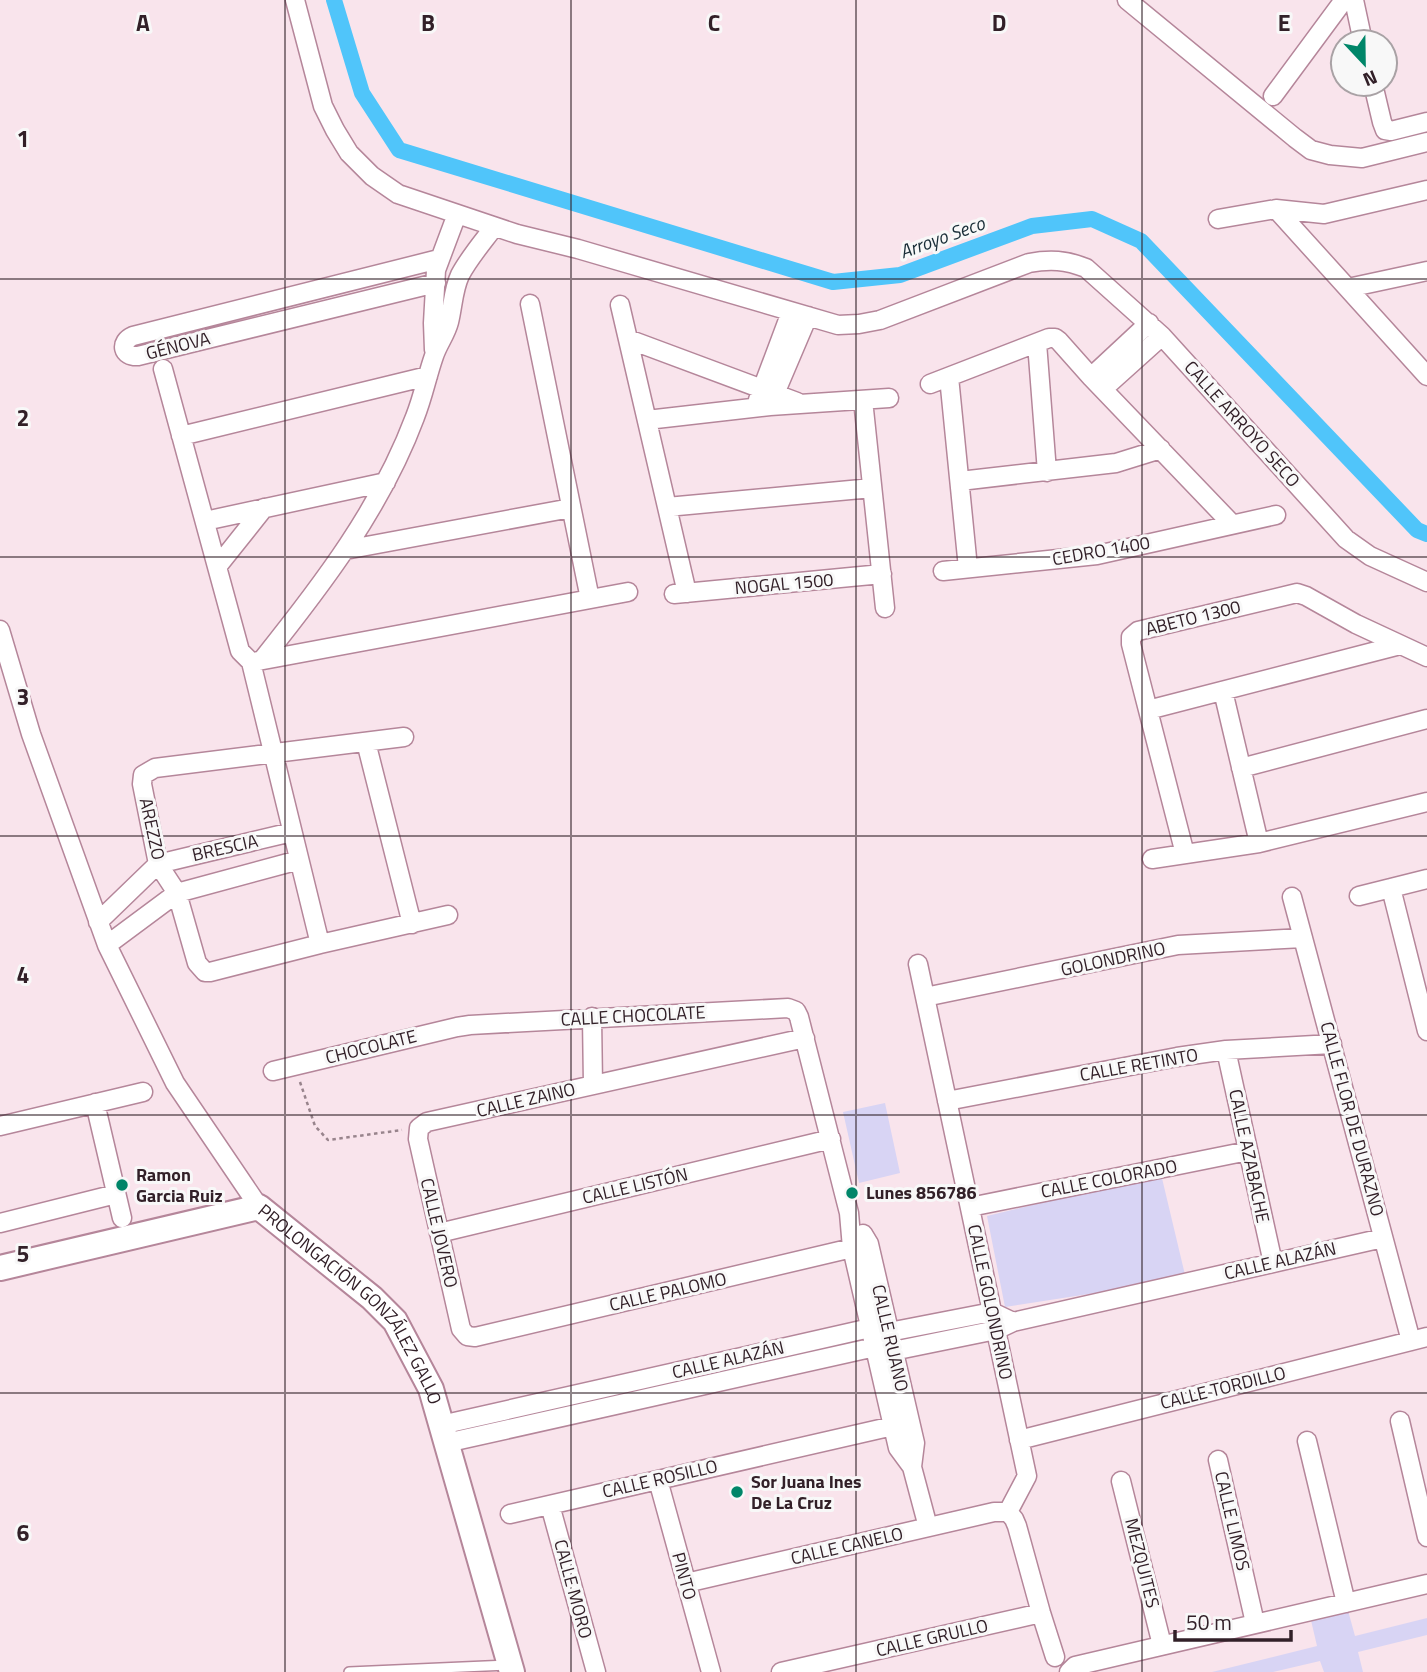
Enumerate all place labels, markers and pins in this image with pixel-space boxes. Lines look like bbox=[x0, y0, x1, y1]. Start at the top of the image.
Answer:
place label: Ramon Garcia Ruiz bbox=[136, 1161, 223, 1209]
marker: Ramon Garcia Ruiz bbox=[114, 1177, 130, 1193]
place label: Lunes 856786 bbox=[866, 1179, 977, 1206]
marker: Lunes 856786 bbox=[844, 1185, 860, 1201]
place label: Sor Juana Ines De La Cruz bbox=[751, 1468, 862, 1516]
marker: Sor Juana Ines De La Cruz bbox=[729, 1484, 745, 1500]

